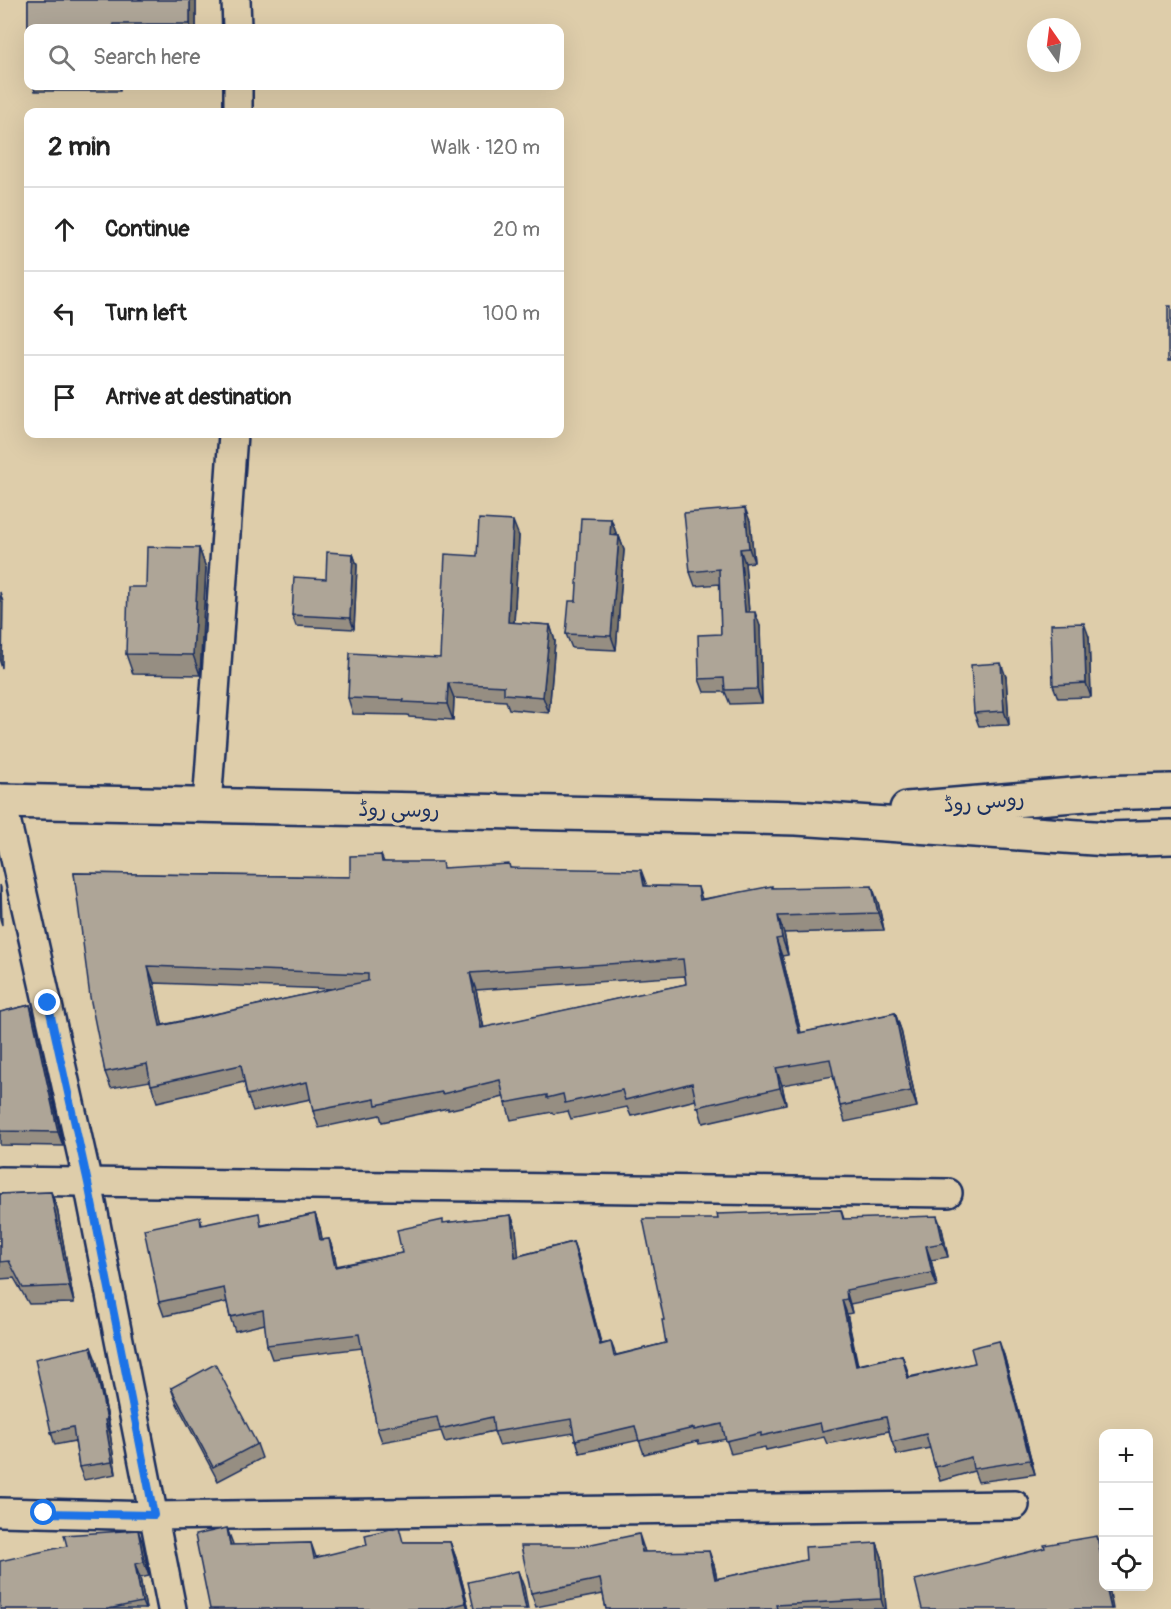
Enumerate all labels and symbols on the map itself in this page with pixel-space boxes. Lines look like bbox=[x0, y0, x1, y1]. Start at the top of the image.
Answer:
north arrow bbox=[1027, 18, 1081, 72]
street label: روسی روڈ bbox=[942, 785, 1026, 819]
street label: روسی روڈ bbox=[358, 796, 440, 824]
route end bbox=[34, 989, 60, 1015]
route start bbox=[30, 1499, 56, 1525]

